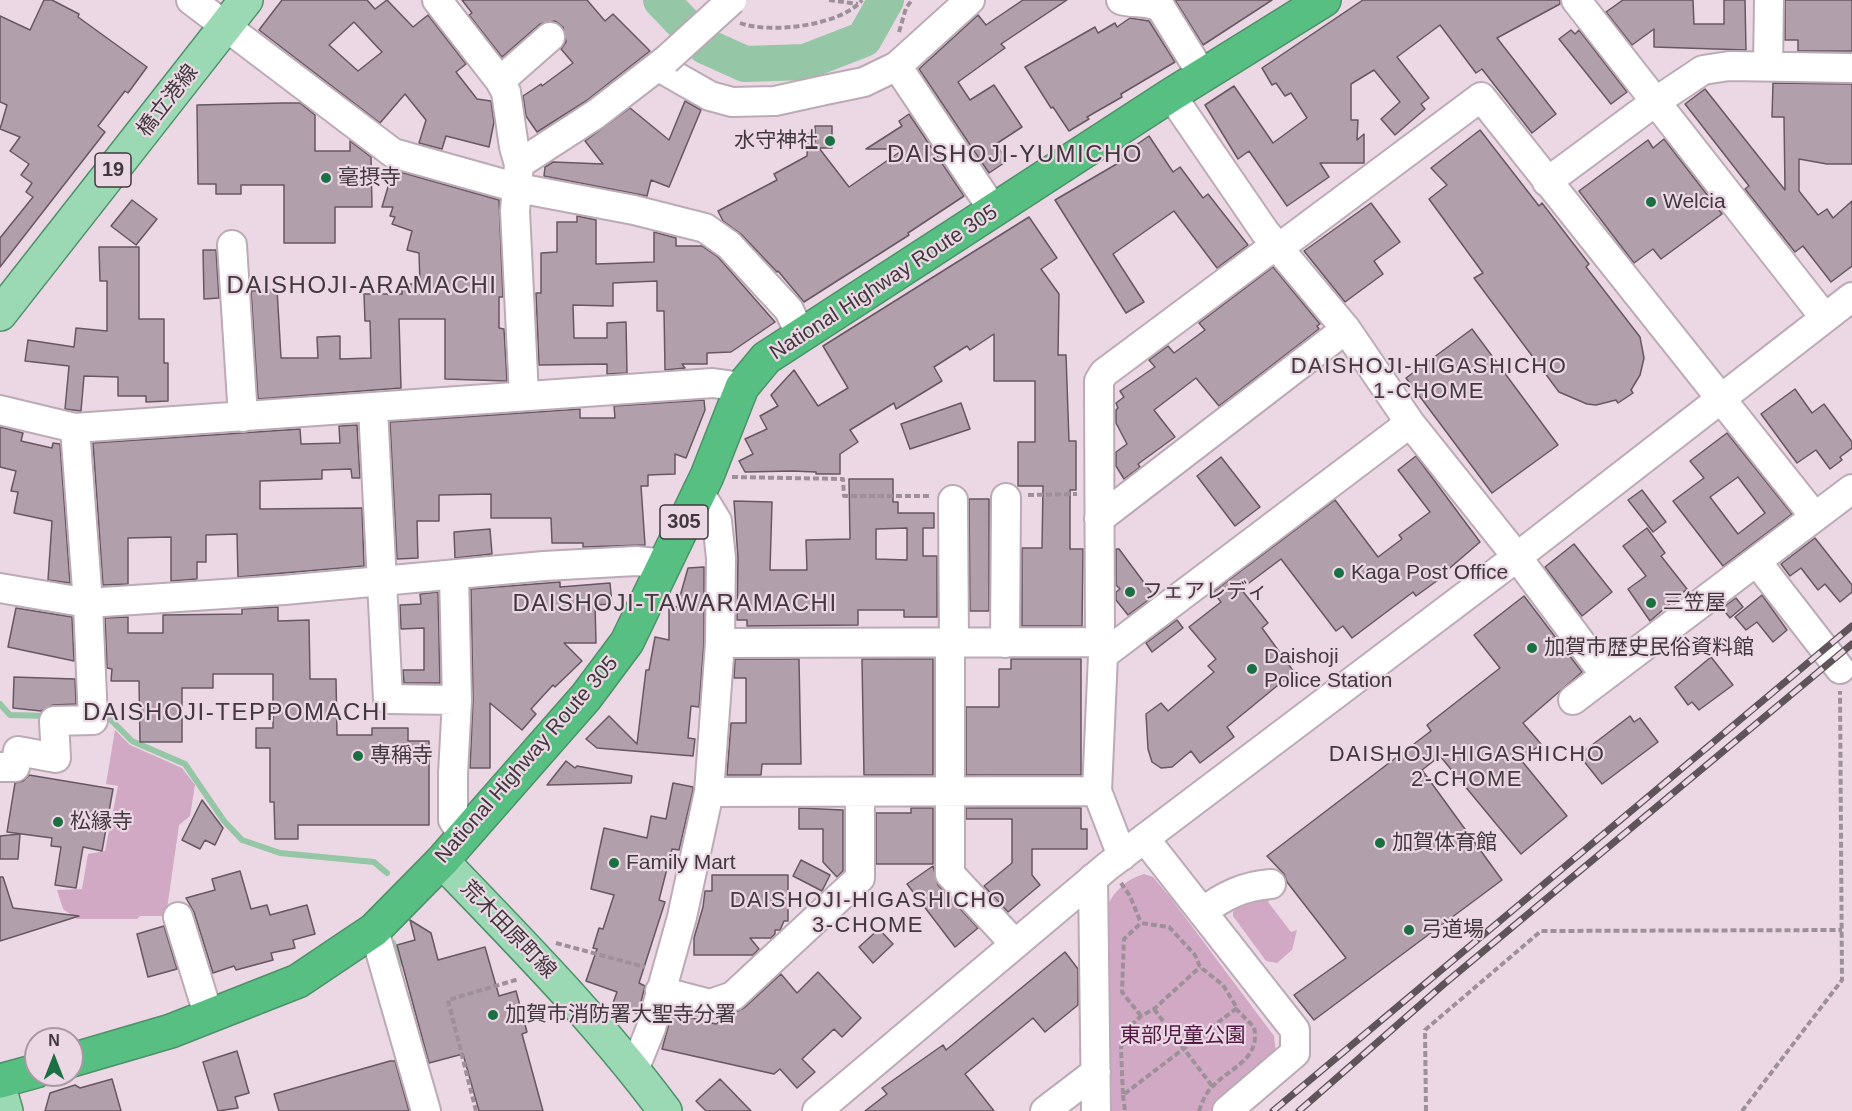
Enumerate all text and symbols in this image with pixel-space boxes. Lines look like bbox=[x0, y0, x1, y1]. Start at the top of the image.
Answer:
street label: 橋立港線 bbox=[132, 60, 204, 142]
place label: 水守神社 bbox=[734, 128, 818, 154]
marker: 水守神社 bbox=[823, 134, 837, 148]
district label: DAISHOJI-YUMICHO bbox=[887, 141, 1143, 169]
road number: 19 bbox=[95, 153, 131, 187]
place label: 毫摂寺 bbox=[338, 165, 401, 191]
marker: 毫摂寺 bbox=[319, 171, 333, 185]
place label: Welcia bbox=[1663, 189, 1726, 215]
marker: Welcia bbox=[1644, 195, 1658, 209]
street label: National Highway Route 305 bbox=[766, 200, 1002, 366]
district label: DAISHOJI-ARAMACHI bbox=[227, 272, 497, 300]
district label: DAISHOJI-HIGASHICHO 1-CHOME bbox=[1291, 354, 1567, 406]
road number: 305 bbox=[660, 505, 708, 539]
place label: Kaga Post Office bbox=[1351, 560, 1508, 586]
marker: Kaga Post Office bbox=[1332, 566, 1346, 580]
place label: フェアレディ bbox=[1142, 579, 1268, 605]
marker: フェアレディ bbox=[1123, 585, 1137, 599]
district label: DAISHOJI-TAWARAMACHI bbox=[512, 590, 838, 618]
place label: 三笠屋 bbox=[1663, 590, 1726, 616]
marker: 三笠屋 bbox=[1644, 596, 1658, 610]
place label: 加賀市歴史民俗資料館 bbox=[1544, 635, 1754, 661]
marker: 加賀市歴史民俗資料館 bbox=[1525, 641, 1539, 655]
place label: Daishoji Police Station bbox=[1264, 644, 1392, 694]
street label: National Highway Route 305 bbox=[430, 651, 624, 869]
marker: Daishoji Police Station bbox=[1245, 662, 1259, 676]
district label: DAISHOJI-TEPPOMACHI bbox=[83, 699, 389, 727]
district label: DAISHOJI-HIGASHICHO 2-CHOME bbox=[1329, 742, 1605, 794]
place label: 専稱寺 bbox=[370, 743, 433, 769]
marker: 専稱寺 bbox=[351, 749, 365, 763]
place label: 松縁寺 bbox=[70, 809, 133, 835]
marker: 松縁寺 bbox=[51, 815, 65, 829]
place label: 加賀体育館 bbox=[1392, 830, 1497, 856]
marker: 加賀体育館 bbox=[1373, 836, 1387, 850]
place label: Family Mart bbox=[626, 850, 736, 876]
marker: Family Mart bbox=[607, 856, 621, 870]
street label: 荒木田原町線 bbox=[455, 876, 561, 984]
district label: DAISHOJI-HIGASHICHO 3-CHOME bbox=[730, 888, 1006, 939]
place label: 弓道場 bbox=[1421, 917, 1484, 943]
marker: 弓道場 bbox=[1402, 923, 1416, 937]
place label: 加賀市消防署大聖寺分署 bbox=[505, 1002, 736, 1028]
marker: 加賀市消防署大聖寺分署 bbox=[486, 1008, 500, 1022]
park label: 東部児童公園 bbox=[1120, 1023, 1246, 1049]
north arrow bbox=[24, 1027, 84, 1087]
text: N bbox=[48, 1032, 60, 1049]

